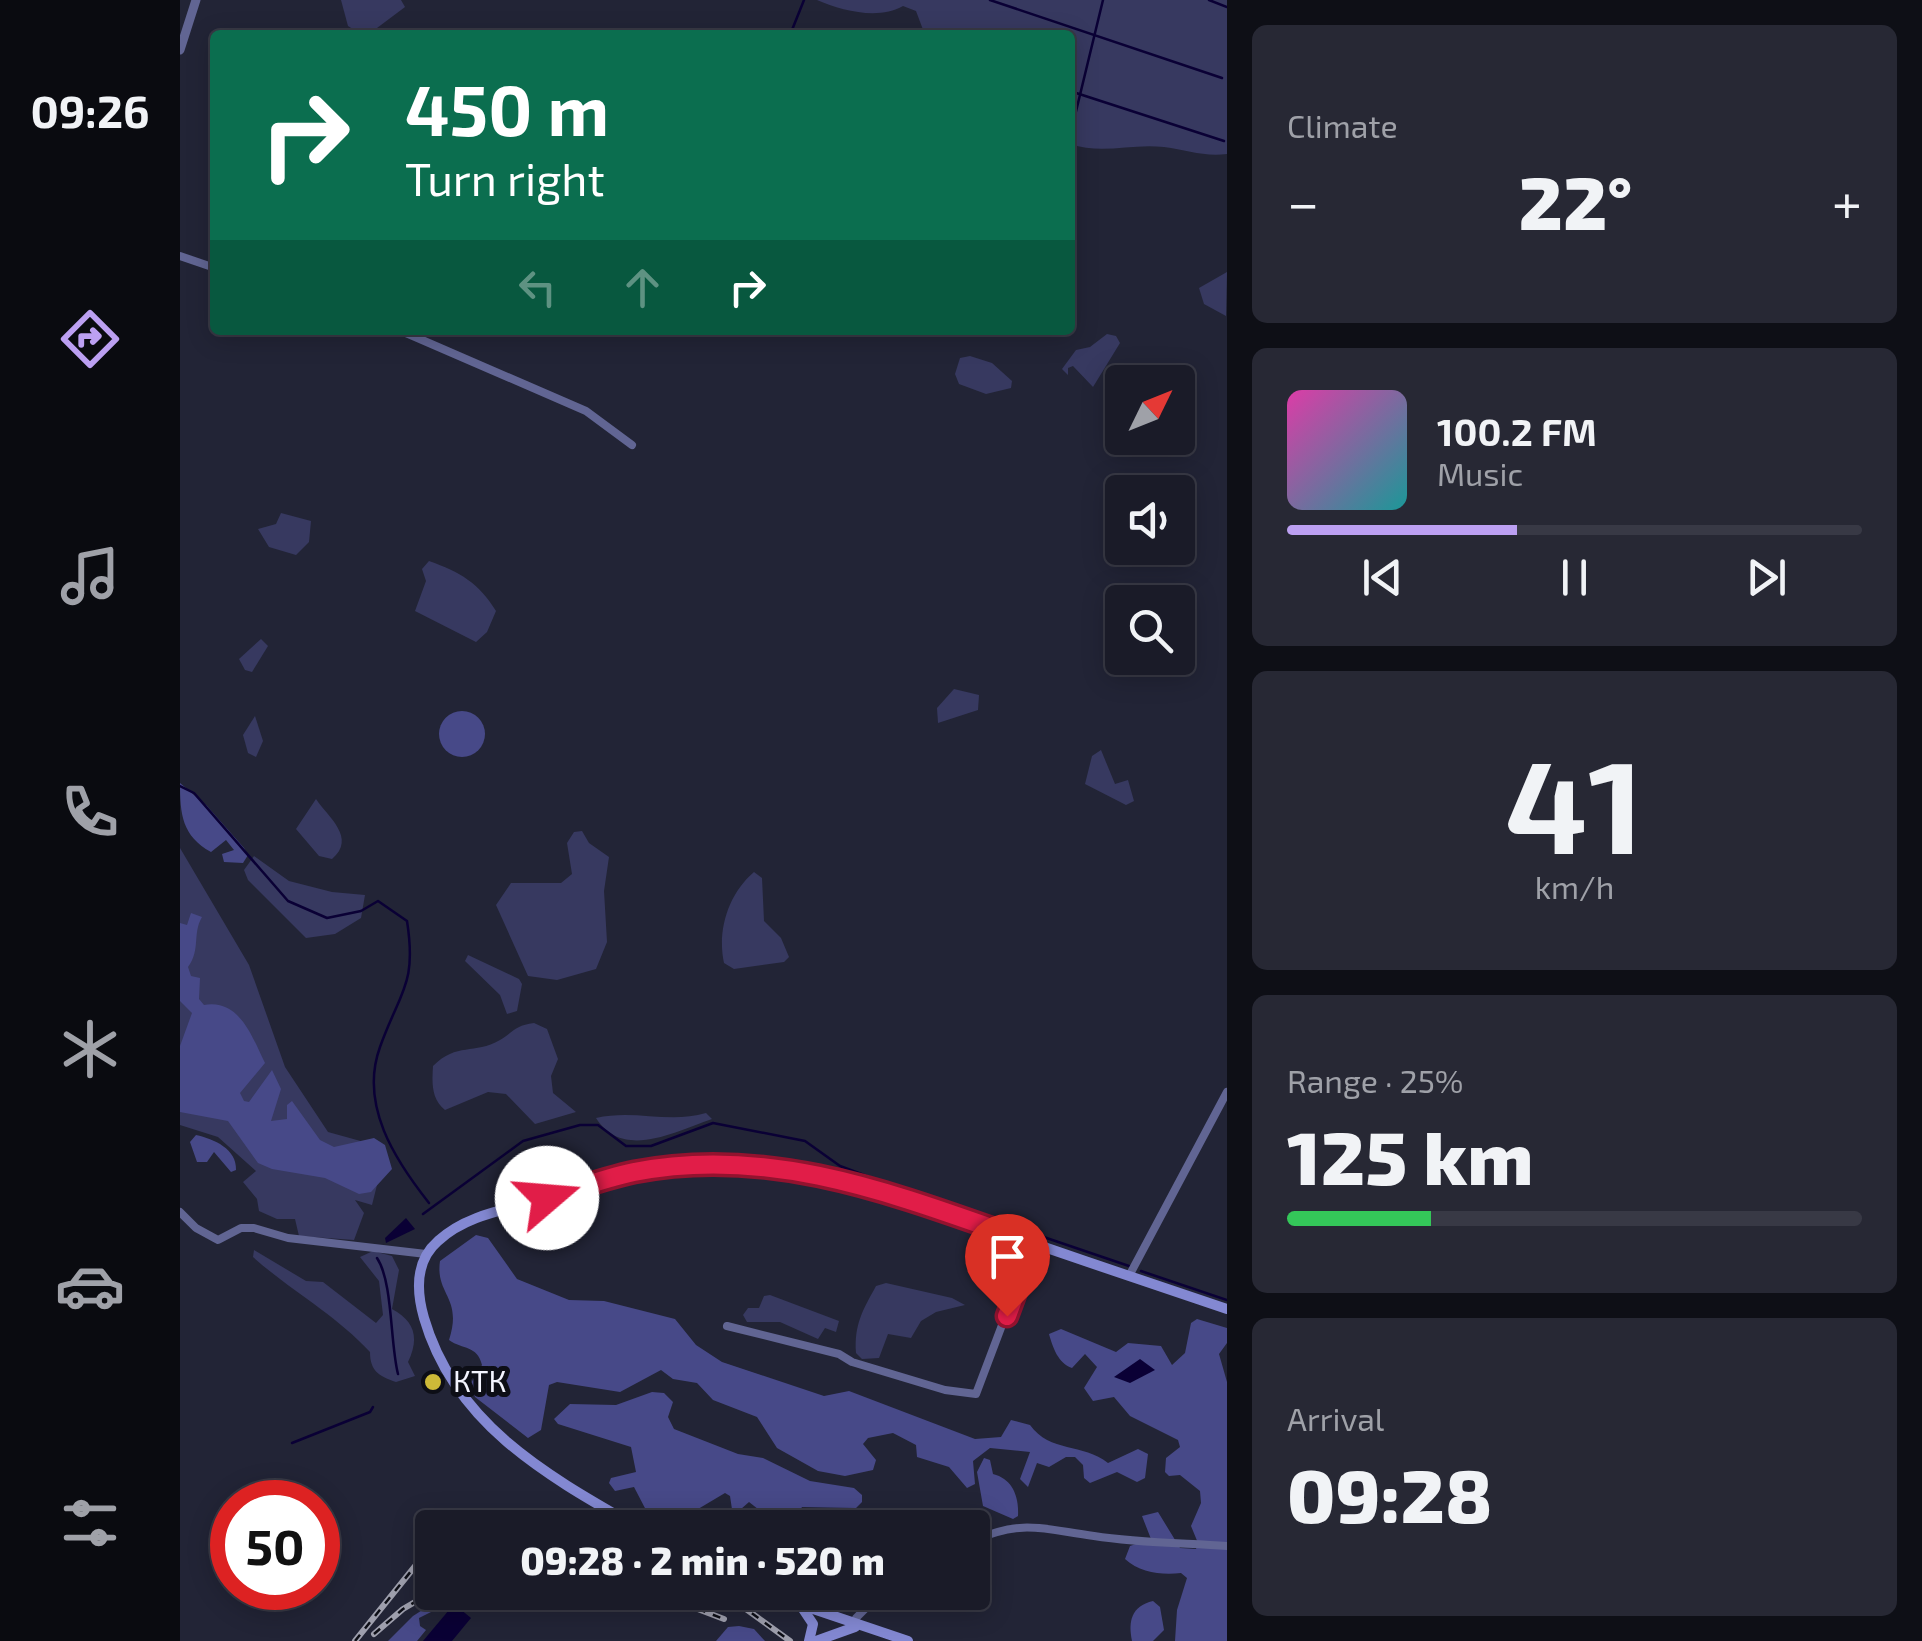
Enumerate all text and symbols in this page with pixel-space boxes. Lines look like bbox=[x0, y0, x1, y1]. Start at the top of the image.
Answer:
text: 450 m bbox=[405, 66, 609, 150]
icon: right bbox=[240, 70, 370, 200]
text: 09:26 bbox=[30, 83, 150, 137]
text: Climate bbox=[1287, 106, 1398, 144]
text: Turn right bbox=[405, 151, 605, 205]
text: 22° bbox=[1519, 155, 1632, 245]
text: − bbox=[1287, 168, 1319, 234]
text: + bbox=[1832, 168, 1862, 234]
icon: left bbox=[510, 260, 565, 315]
icon: ahead bbox=[615, 260, 670, 315]
icon: right bbox=[720, 260, 775, 315]
icon: directions bbox=[55, 304, 125, 374]
north arrow bbox=[1105, 365, 1195, 455]
map controls bbox=[1105, 365, 1195, 675]
text: 100.2 FM bbox=[1437, 408, 1597, 454]
text: Music bbox=[1437, 454, 1523, 492]
button: sound bbox=[1105, 475, 1195, 565]
icon: music bbox=[55, 541, 125, 611]
icon: previous bbox=[1355, 550, 1410, 605]
icon: pause bbox=[1547, 550, 1602, 605]
icon: next bbox=[1739, 550, 1794, 605]
button: search bbox=[1105, 585, 1195, 675]
text: 41 bbox=[1505, 724, 1644, 880]
icon: phone bbox=[55, 777, 125, 847]
text: km/h bbox=[1535, 867, 1614, 905]
icon: climate bbox=[55, 1014, 125, 1084]
text: Range · 25% bbox=[1287, 1061, 1463, 1099]
text: 125 km bbox=[1287, 1110, 1533, 1200]
position arrow bbox=[495, 1146, 599, 1250]
pin bbox=[965, 1214, 1050, 1317]
icon: arrive bbox=[980, 1229, 1035, 1284]
icon: car bbox=[55, 1251, 125, 1321]
place label: КТК bbox=[453, 1362, 506, 1398]
marker: КТК bbox=[422, 1371, 444, 1393]
text: Arrival bbox=[1287, 1399, 1384, 1437]
text: 09:28 bbox=[1287, 1448, 1492, 1538]
speed limit sign: 50 bbox=[210, 1480, 340, 1610]
icon: filters bbox=[55, 1488, 125, 1558]
text: 09:28 · 2 min · 520 m bbox=[520, 1537, 885, 1583]

